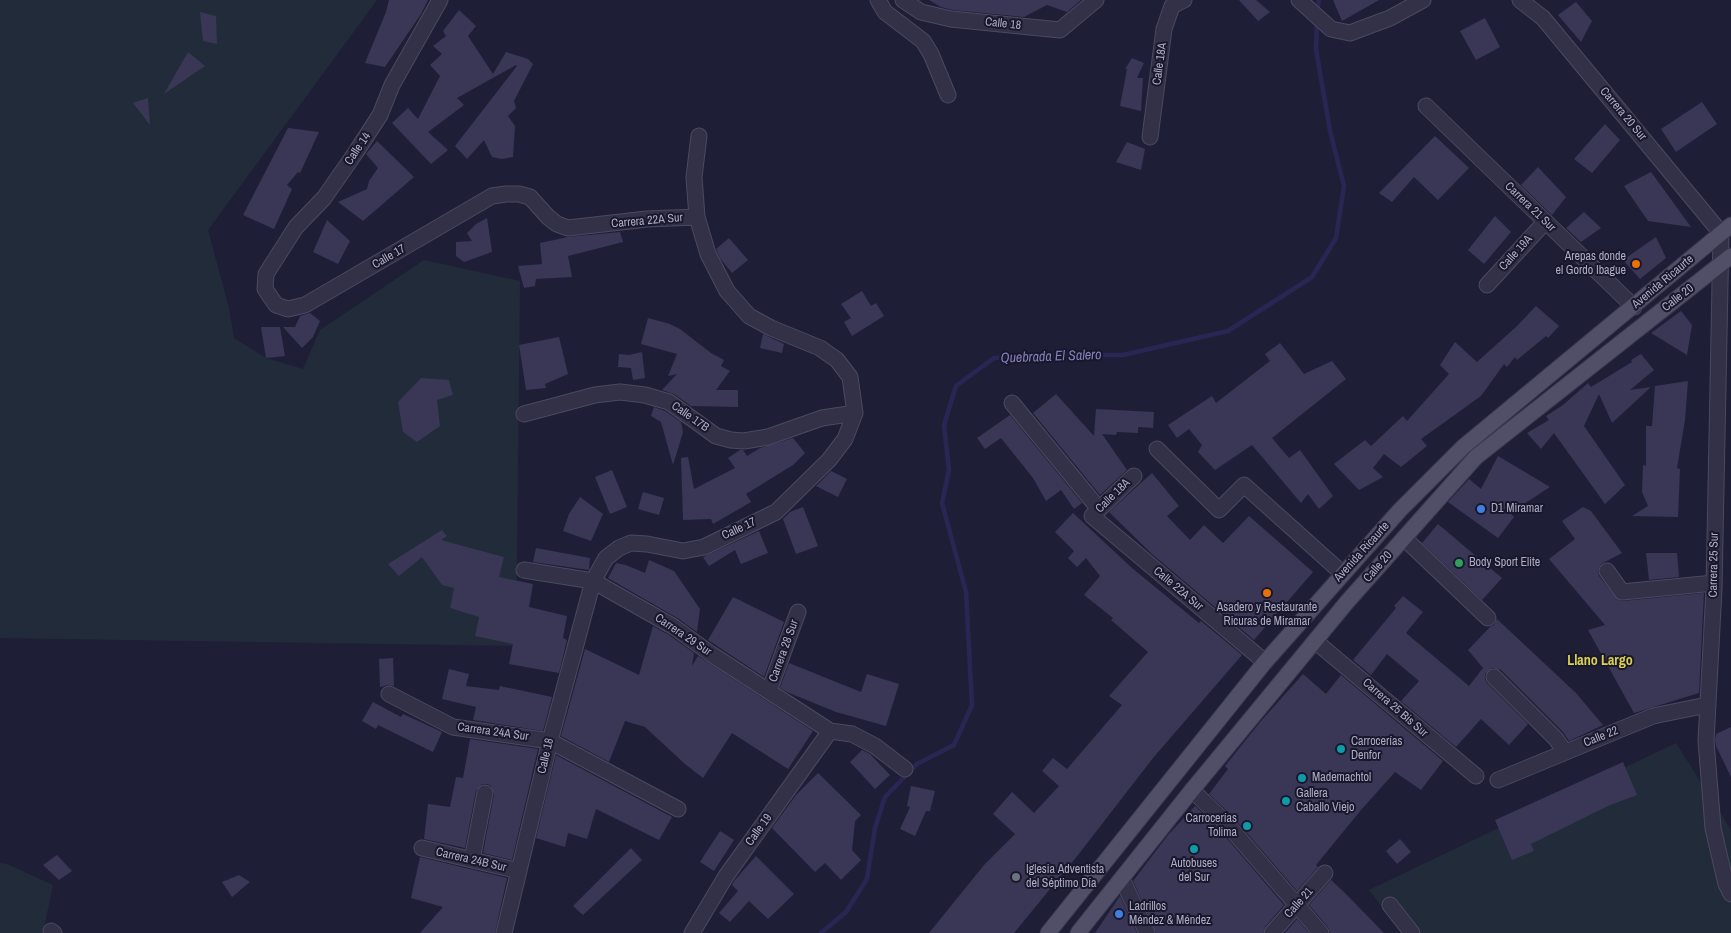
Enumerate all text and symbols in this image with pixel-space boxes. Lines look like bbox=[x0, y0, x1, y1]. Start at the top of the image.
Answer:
street label: Calle 18 bbox=[984, 15, 1022, 33]
street label: Calle 18A bbox=[1150, 42, 1170, 86]
street label: Carrera 20 Sur bbox=[1597, 84, 1649, 144]
street label: Calle 14 bbox=[342, 130, 374, 168]
street label: Carrera 21 Sur bbox=[1502, 179, 1558, 235]
street label: Carrera 22A Sur bbox=[611, 211, 683, 231]
street label: Calle 19A bbox=[1496, 232, 1536, 274]
street label: Calle 17 bbox=[370, 242, 408, 272]
place label: Arepas donde el Gordo Ibague bbox=[1555, 250, 1626, 278]
street label: Avenida Ricaurte bbox=[1629, 252, 1697, 312]
marker: Arepas donde el Gordo Ibague bbox=[1630, 258, 1642, 270]
street label: Calle 20 bbox=[1659, 281, 1697, 315]
water label: Quebrada El Salero bbox=[1000, 347, 1102, 367]
street label: Calle 17B bbox=[668, 399, 712, 435]
street label: Calle 18A bbox=[1093, 476, 1133, 516]
place label: D1 Miramar bbox=[1491, 502, 1543, 516]
marker: D1 Miramar bbox=[1475, 503, 1487, 515]
street label: Calle 17 bbox=[720, 515, 758, 543]
street label: Avenida Ricaurte bbox=[1331, 519, 1393, 585]
street label: Carrera 25 Sur bbox=[1706, 532, 1722, 598]
street label: Calle 20 bbox=[1361, 549, 1395, 585]
place label: Body Sport Elite bbox=[1469, 556, 1540, 570]
marker: Body Sport Elite bbox=[1453, 557, 1465, 569]
street label: Calle 22A Sur bbox=[1150, 564, 1206, 614]
marker: Asadero y Restaurante Ricuras de Miramar bbox=[1261, 587, 1273, 599]
place label: Asadero y Restaurante Ricuras de Miramar bbox=[1217, 601, 1317, 629]
street label: Carrera 29 Sur bbox=[652, 611, 714, 659]
street label: Carrera 28 Sur bbox=[766, 618, 802, 684]
district label: Llano Largo bbox=[1567, 653, 1633, 669]
street label: Carrera 25 Bis Sur bbox=[1359, 676, 1431, 740]
street label: Carrera 24A Sur bbox=[457, 720, 529, 744]
street label: Calle 22 bbox=[1582, 724, 1620, 750]
place label: Carrocerías Denfor bbox=[1351, 735, 1402, 763]
street label: Calle 18 bbox=[535, 737, 557, 775]
marker: Carrocerías Denfor bbox=[1335, 743, 1347, 755]
place label: Mademachtol bbox=[1312, 771, 1371, 785]
marker: Mademachtol bbox=[1296, 772, 1308, 784]
place label: Gallera Caballo Viejo bbox=[1296, 787, 1354, 815]
marker: Gallera Caballo Viejo bbox=[1280, 795, 1292, 807]
street label: Calle 19 bbox=[743, 811, 775, 849]
place label: Carrocerías Tolima bbox=[1186, 812, 1237, 840]
marker: Carrocerías Tolima bbox=[1241, 820, 1253, 832]
marker: Autobuses del Sur bbox=[1188, 843, 1200, 855]
street label: Carrera 24B Sur bbox=[434, 845, 508, 875]
place label: Autobuses del Sur bbox=[1171, 857, 1217, 885]
place label: Iglesia Adventista del Séptimo Día bbox=[1026, 863, 1104, 891]
marker: Iglesia Adventista del Séptimo Día bbox=[1010, 871, 1022, 883]
street label: Calle 21 bbox=[1282, 885, 1316, 921]
place label: Ladrillos Méndez & Méndez bbox=[1129, 900, 1211, 928]
marker: Ladrillos Méndez & Méndez bbox=[1113, 908, 1125, 920]

